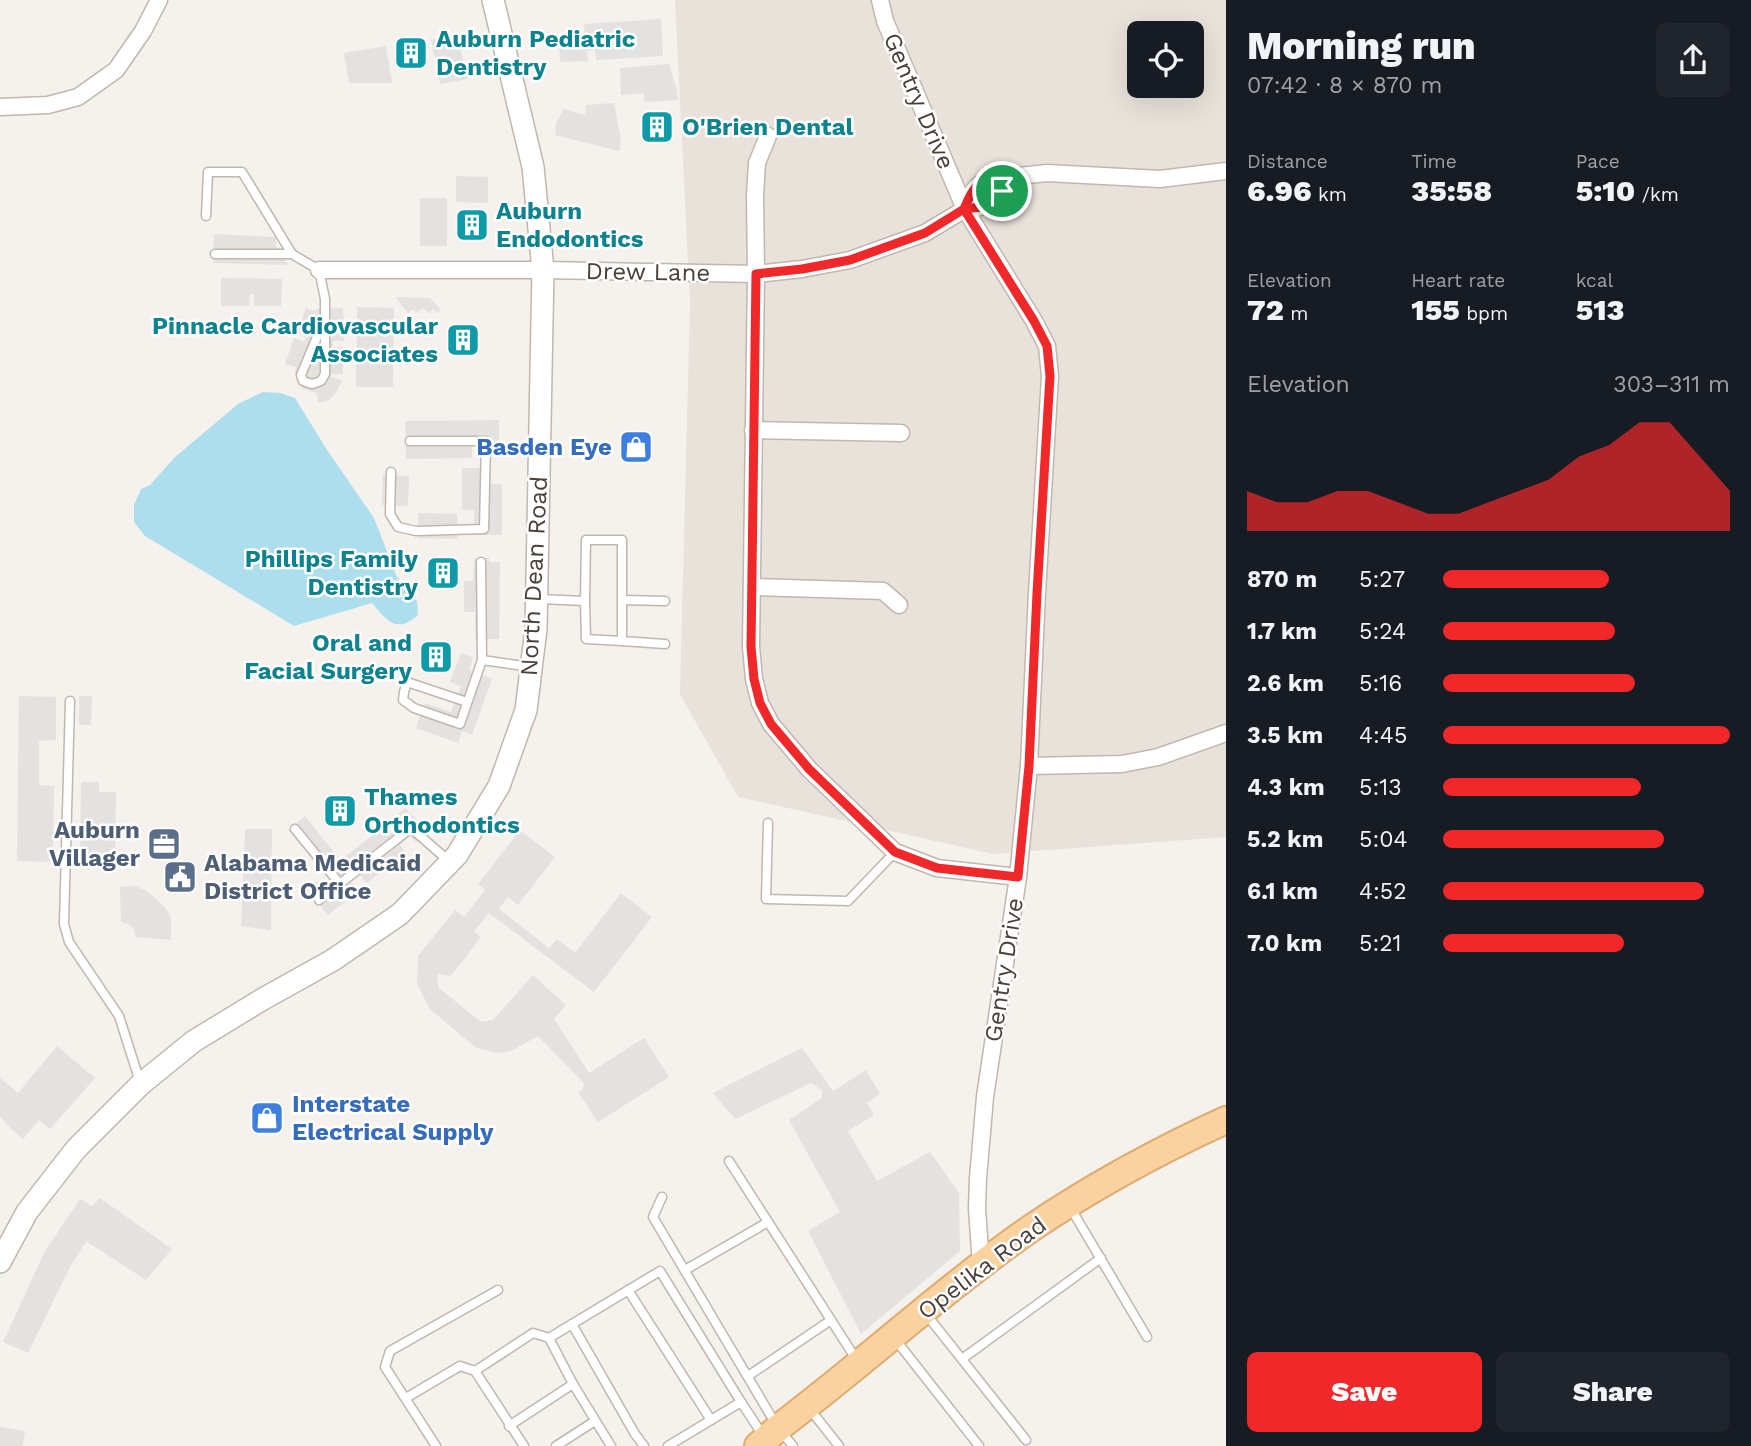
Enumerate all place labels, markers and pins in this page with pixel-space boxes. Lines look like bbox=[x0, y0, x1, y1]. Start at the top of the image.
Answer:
place label: Auburn Pediatric Dentistry bbox=[436, 25, 635, 81]
building icon: Auburn Pediatric Dentistry bbox=[392, 34, 430, 72]
building icon: O'Brien Dental bbox=[638, 108, 676, 146]
place label: O'Brien Dental bbox=[682, 113, 854, 141]
pin bbox=[972, 161, 1032, 221]
place label: Auburn Endodontics bbox=[496, 197, 644, 253]
building icon: Auburn Endodontics bbox=[453, 206, 491, 244]
place label: Pinnacle Cardiovascular Associates bbox=[152, 312, 439, 368]
building icon: Pinnacle Cardiovascular Associates bbox=[444, 321, 482, 359]
shop icon: Basden Eye bbox=[617, 428, 655, 466]
place label: Basden Eye bbox=[476, 433, 612, 461]
place label: Phillips Family Dentistry bbox=[245, 545, 418, 601]
building icon: Phillips Family Dentistry bbox=[424, 554, 462, 592]
place label: Oral and Facial Surgery bbox=[244, 629, 412, 685]
building icon: Oral and Facial Surgery bbox=[417, 638, 455, 676]
place label: Thames Orthodontics bbox=[364, 783, 520, 839]
building icon: Thames Orthodontics bbox=[321, 792, 359, 830]
place label: Auburn Villager bbox=[49, 816, 141, 872]
office icon: Auburn Villager bbox=[145, 825, 183, 863]
place label: Alabama Medicaid District Office bbox=[204, 849, 421, 905]
public building icon: Alabama Medicaid District Office bbox=[161, 858, 199, 896]
place label: Interstate Electrical Supply bbox=[292, 1090, 494, 1146]
shop icon: Interstate Electrical Supply bbox=[248, 1099, 286, 1137]

